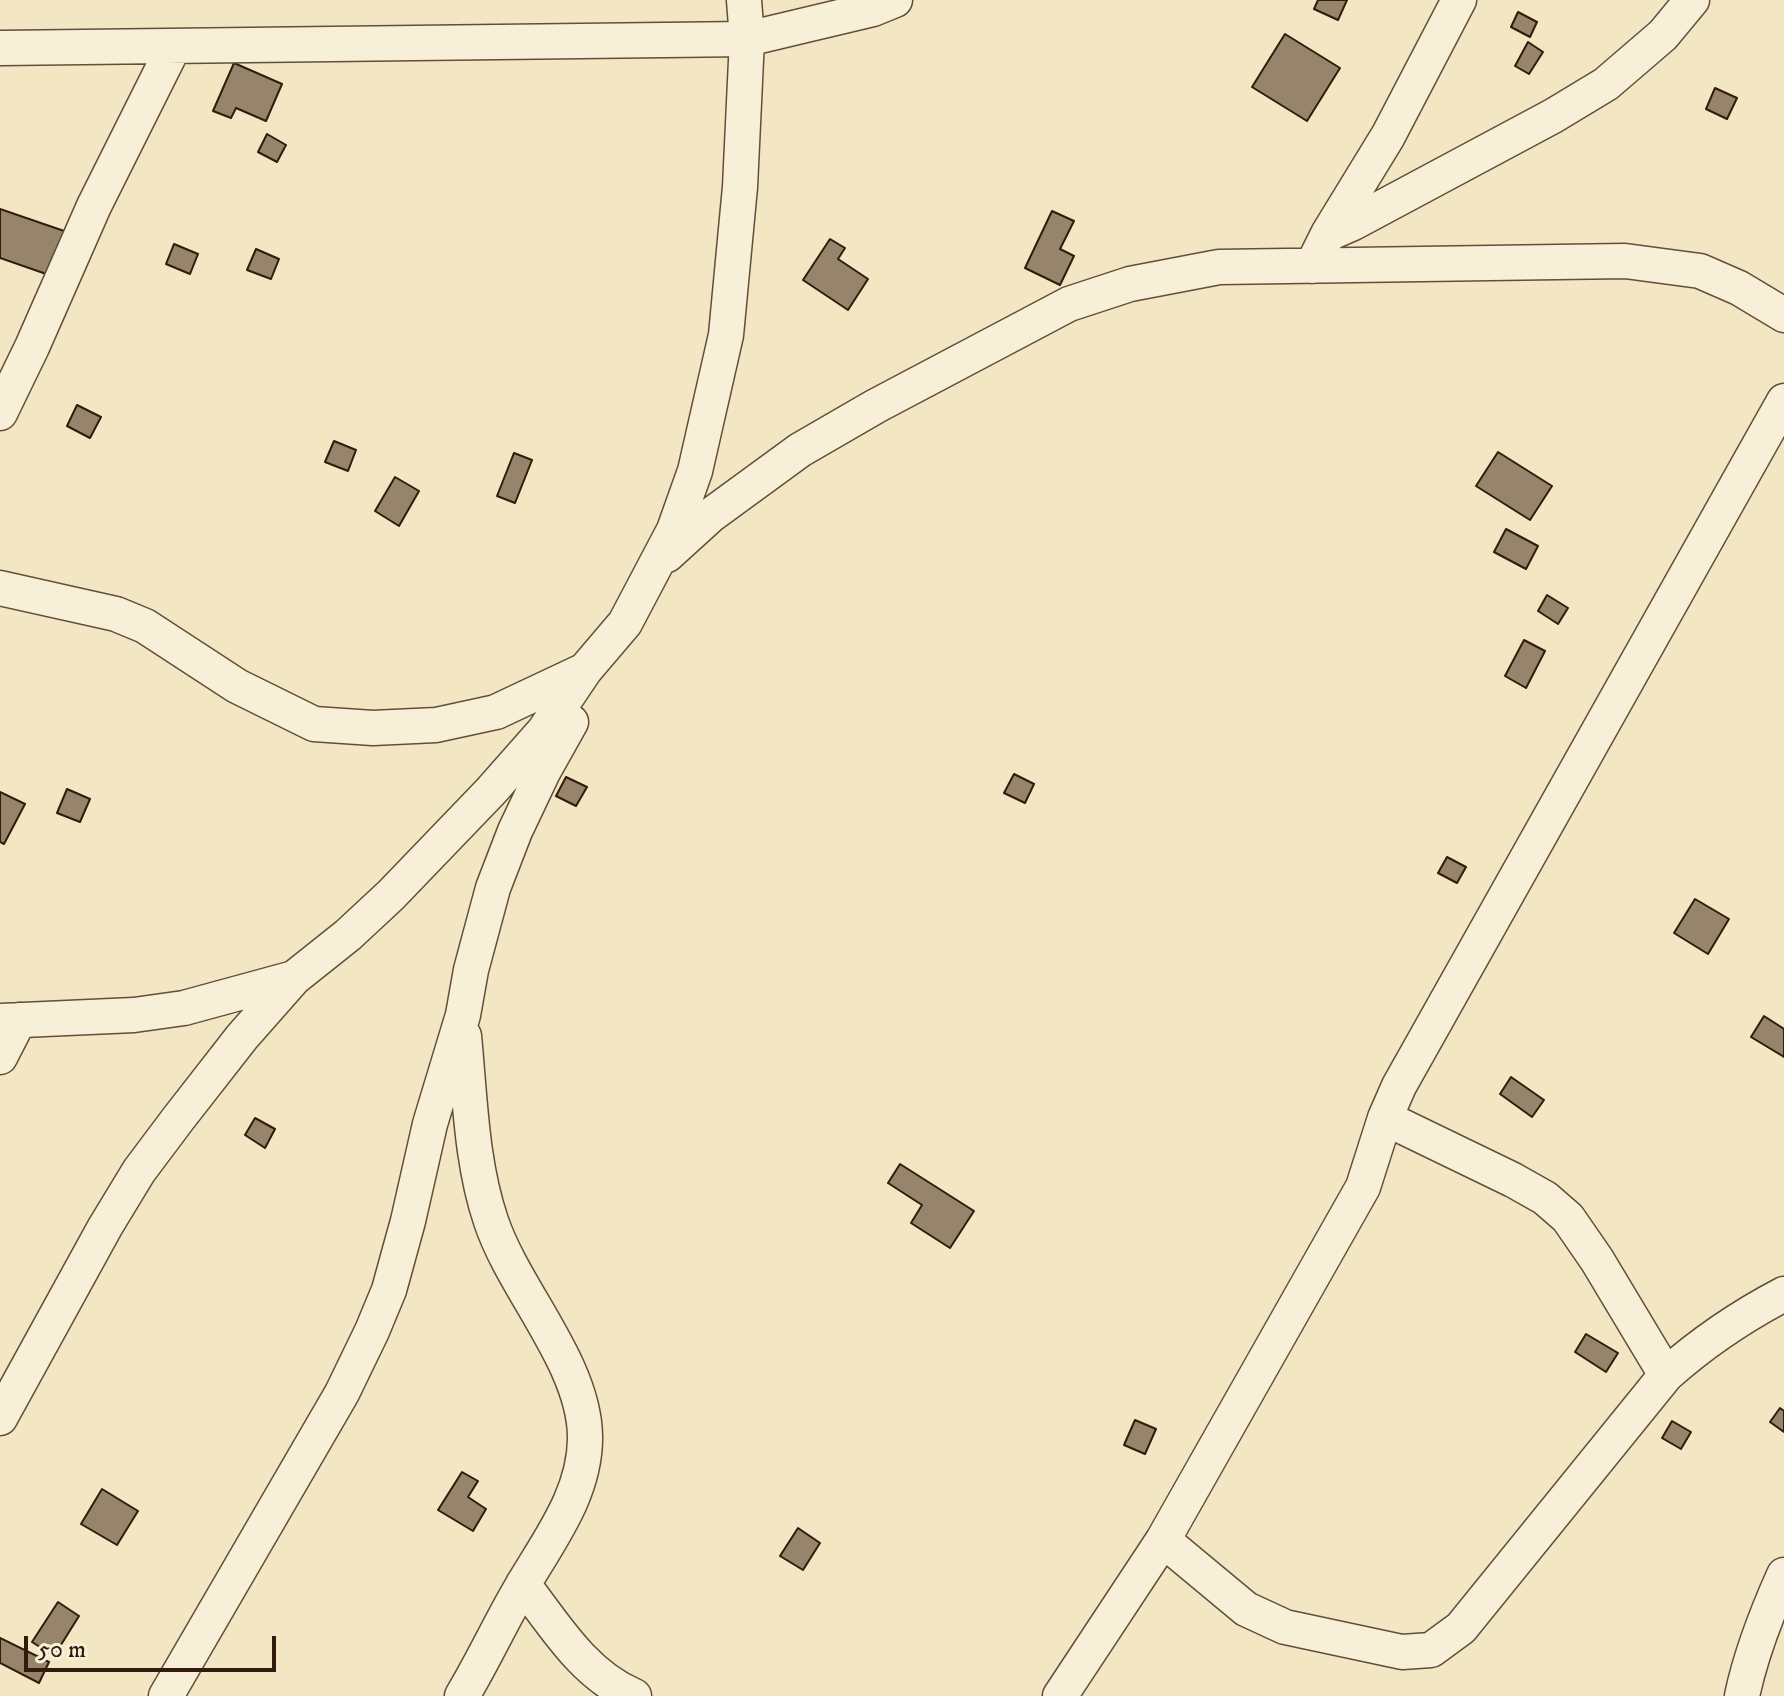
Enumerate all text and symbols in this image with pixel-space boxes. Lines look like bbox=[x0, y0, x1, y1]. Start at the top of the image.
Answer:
scale bar bbox=[28, 1620, 280, 1670]
text: 50 m bbox=[38, 1635, 86, 1665]

